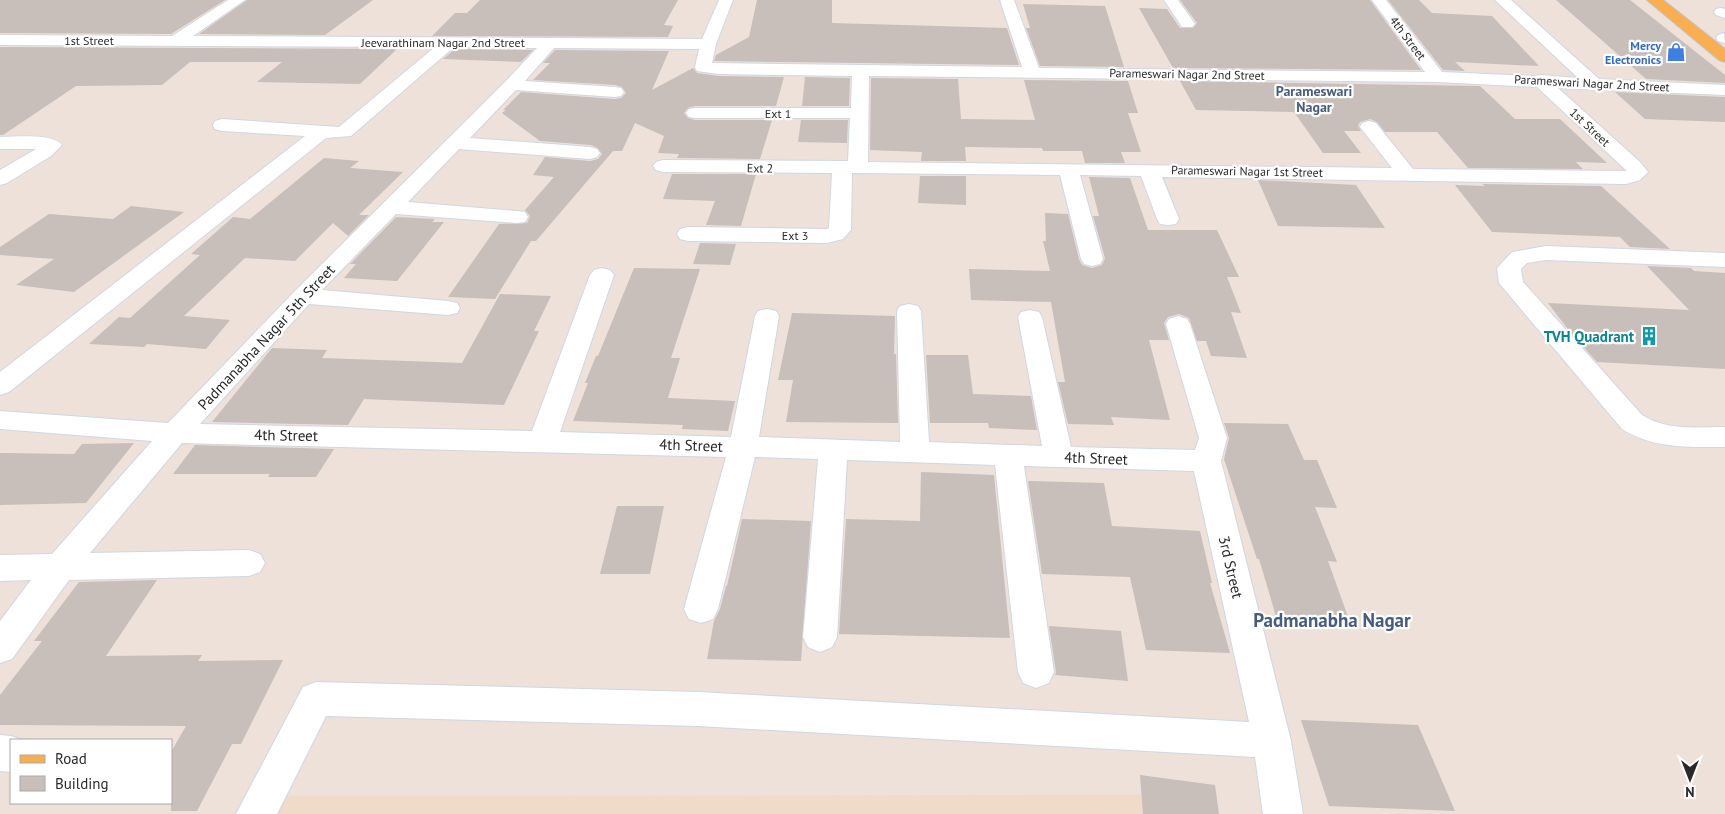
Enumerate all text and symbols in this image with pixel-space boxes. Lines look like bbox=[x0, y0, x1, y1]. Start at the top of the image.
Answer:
street label: 4th Street bbox=[1387, 13, 1429, 63]
street label: 1st Street bbox=[64, 33, 114, 48]
street label: Jeevarathinam Nagar 2nd Street bbox=[360, 35, 525, 50]
place label: Mercy Electronics bbox=[1605, 38, 1661, 67]
shop icon: Mercy Electronics bbox=[1665, 41, 1687, 63]
street label: Parameswari Nagar 2nd Street bbox=[1109, 65, 1265, 83]
street label: Parameswari Nagar 2nd Street bbox=[1514, 71, 1670, 95]
district label: Parameswari Nagar bbox=[1276, 82, 1352, 116]
street label: 1st Street bbox=[1567, 105, 1613, 149]
street label: Ext 1 bbox=[765, 106, 791, 121]
street label: Ext 2 bbox=[747, 160, 773, 176]
street label: Parameswari Nagar 1st Street bbox=[1171, 162, 1323, 180]
street label: Ext 3 bbox=[782, 228, 808, 243]
street label: Padmanabha Nagar 5th Street bbox=[193, 260, 339, 414]
building icon: TVH Quadrant bbox=[1638, 325, 1660, 347]
place label: TVH Quadrant bbox=[1544, 327, 1635, 346]
street label: 4th Street bbox=[254, 425, 318, 445]
street label: 4th Street bbox=[659, 434, 723, 456]
street label: 4th Street bbox=[1064, 447, 1128, 469]
street label: 3rd Street bbox=[1215, 534, 1247, 600]
district label: Padmanabha Nagar bbox=[1253, 608, 1411, 632]
legend bbox=[10, 739, 172, 804]
text: Road bbox=[55, 749, 87, 768]
north arrow bbox=[1665, 754, 1715, 804]
text: Building bbox=[55, 774, 109, 793]
text: N bbox=[1685, 783, 1695, 801]

